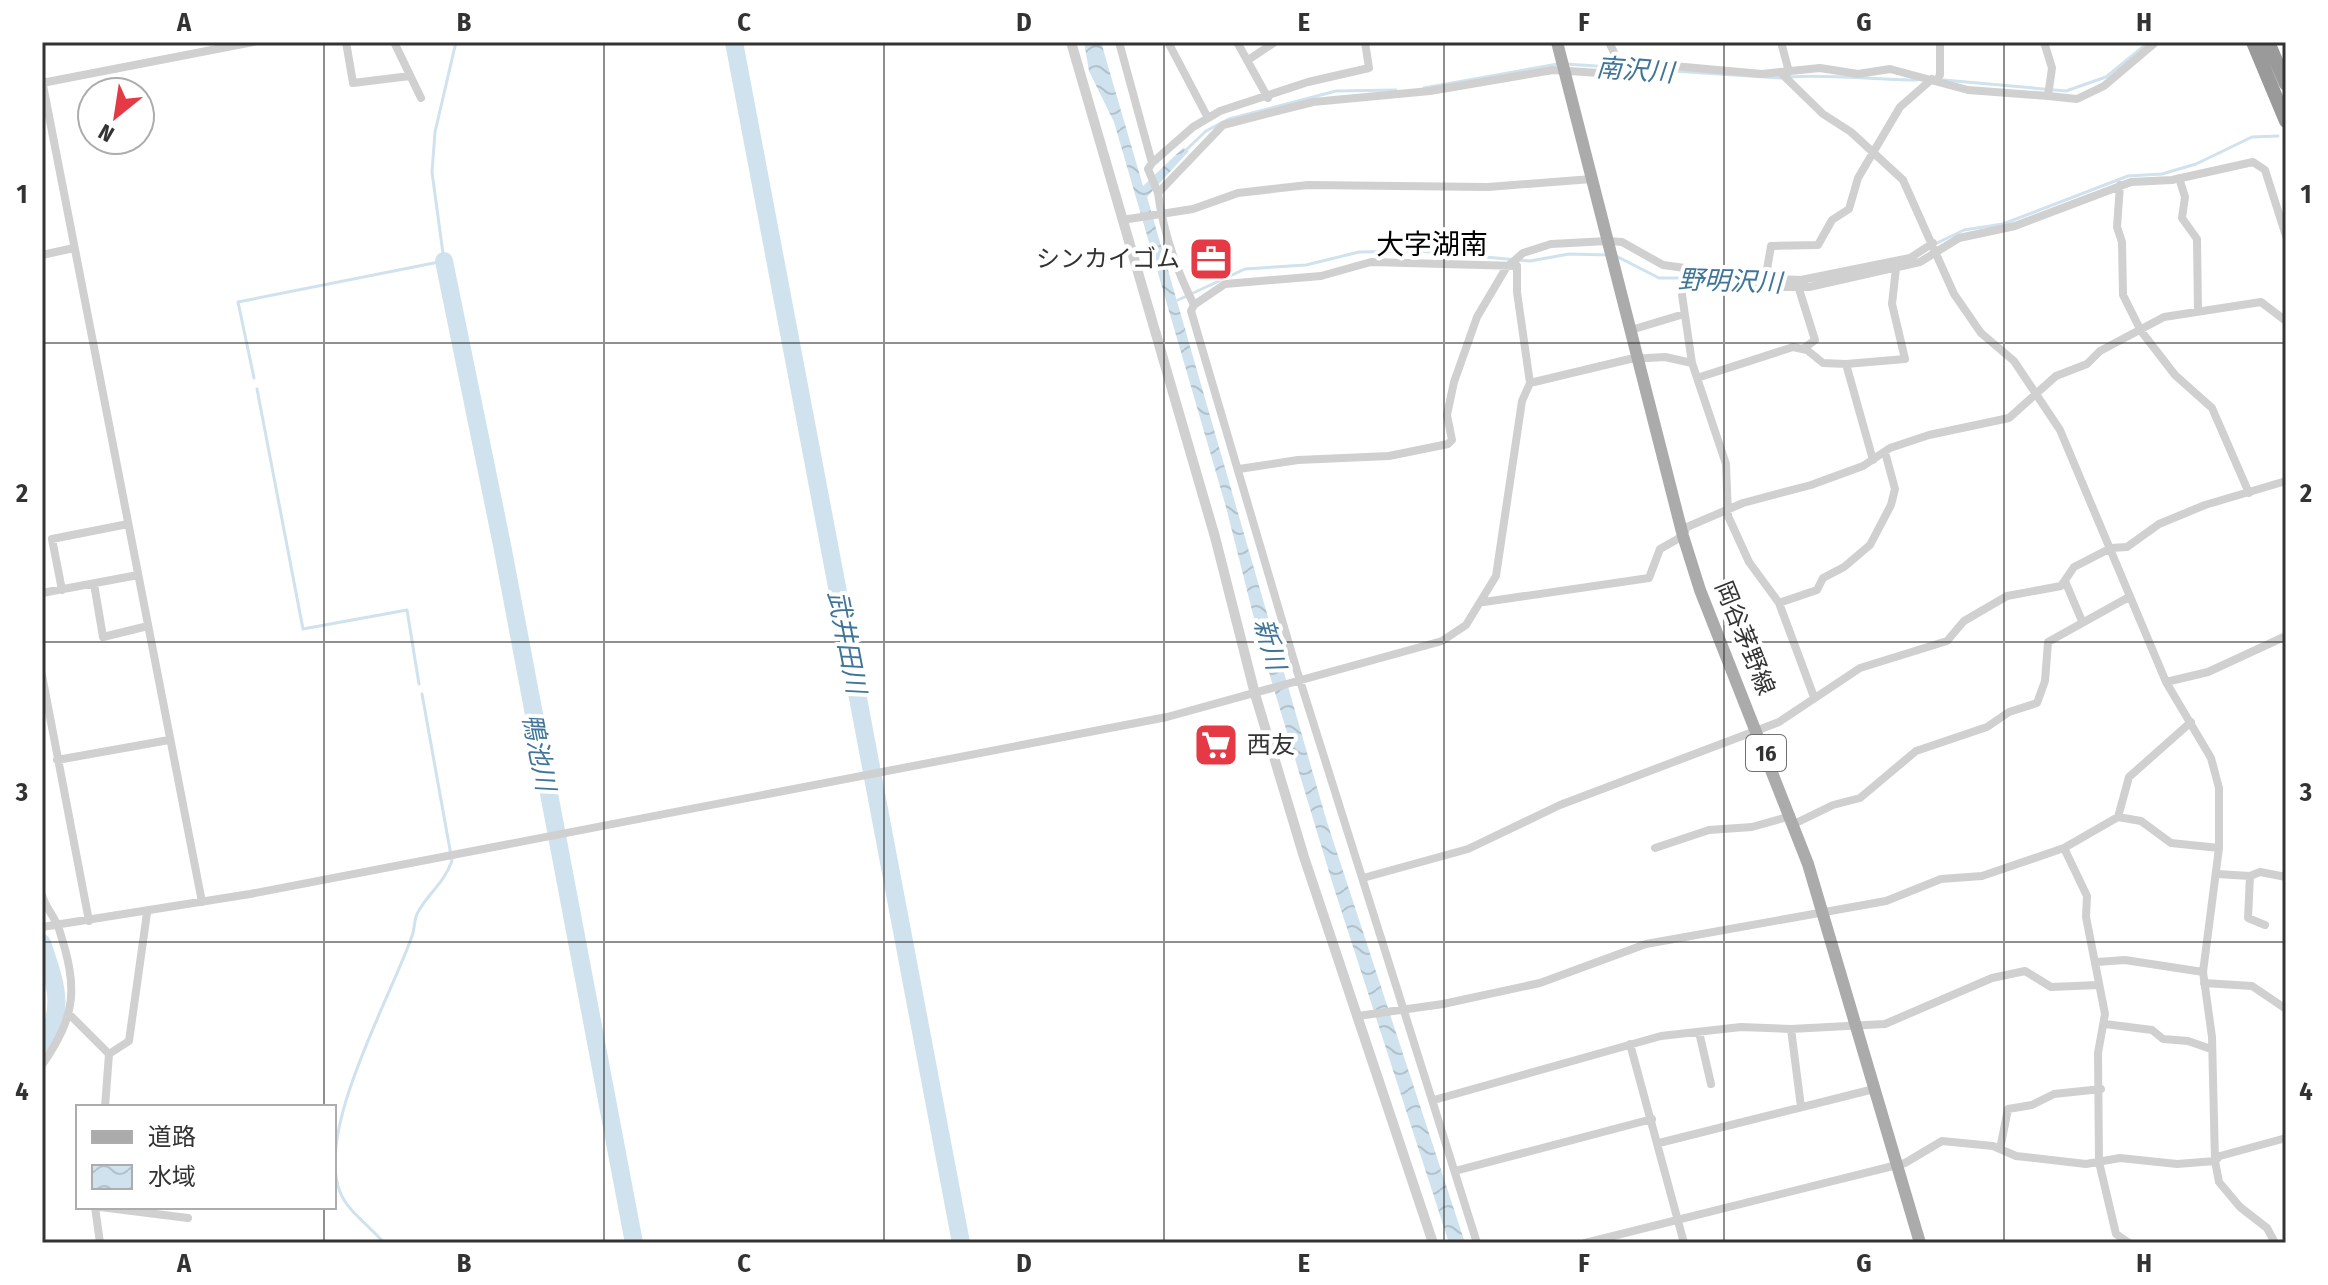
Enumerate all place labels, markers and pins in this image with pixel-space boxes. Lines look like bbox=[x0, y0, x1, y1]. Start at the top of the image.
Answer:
office icon: シンカイゴム bbox=[1187, 235, 1235, 283]
place label: シンカイゴム bbox=[1036, 245, 1180, 273]
supermarket icon: 西友 bbox=[1192, 721, 1240, 769]
place label: 西友 bbox=[1247, 731, 1295, 759]

